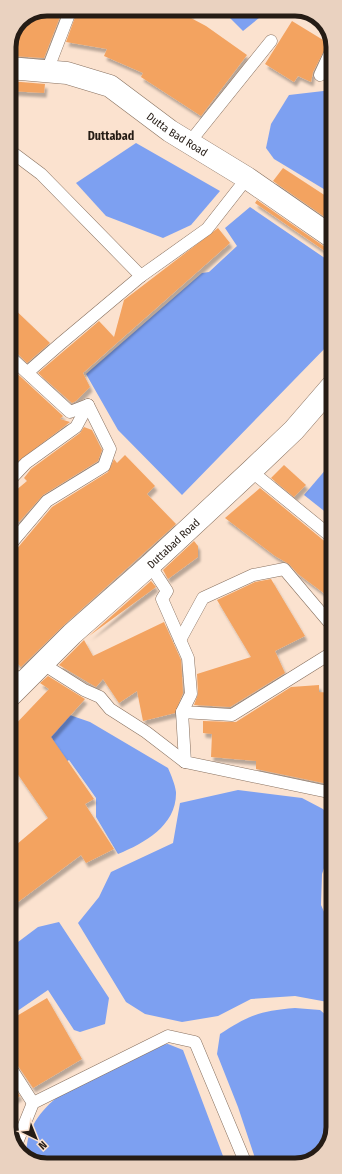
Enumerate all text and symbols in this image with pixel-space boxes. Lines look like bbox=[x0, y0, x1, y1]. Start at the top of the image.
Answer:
street label: Dutta Bad Road bbox=[144, 110, 210, 159]
district label: Duttabad bbox=[88, 129, 134, 143]
street label: Duttabad Road bbox=[144, 516, 202, 571]
north arrow bbox=[16, 1118, 56, 1158]
text: N bbox=[36, 1138, 49, 1152]

